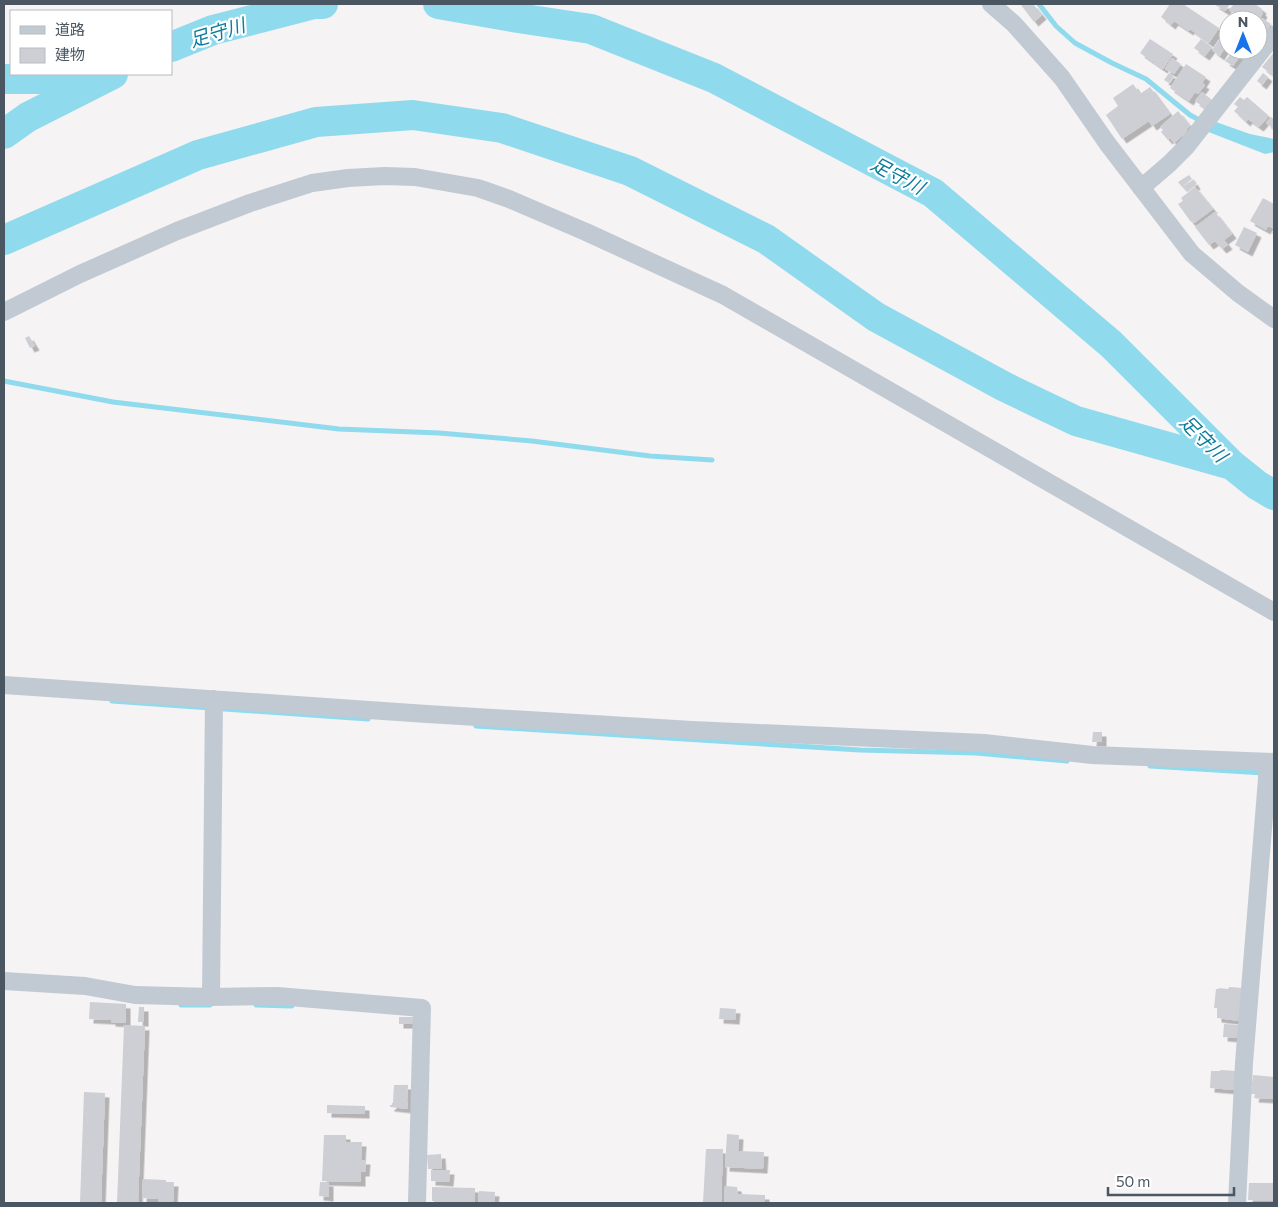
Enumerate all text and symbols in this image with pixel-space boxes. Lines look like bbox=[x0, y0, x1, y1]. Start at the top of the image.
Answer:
legend bbox=[10, 10, 172, 75]
north arrow bbox=[1218, 10, 1268, 60]
water label: 足守川 bbox=[186, 12, 250, 51]
text: N bbox=[1238, 13, 1248, 30]
text: 道路 bbox=[55, 20, 85, 38]
text: 建物 bbox=[55, 45, 85, 63]
water label: 足守川 bbox=[867, 151, 930, 199]
water label: 足守川 bbox=[1176, 410, 1234, 468]
scale bar bbox=[1108, 1164, 1234, 1196]
text: 50 m bbox=[1116, 1172, 1150, 1190]

